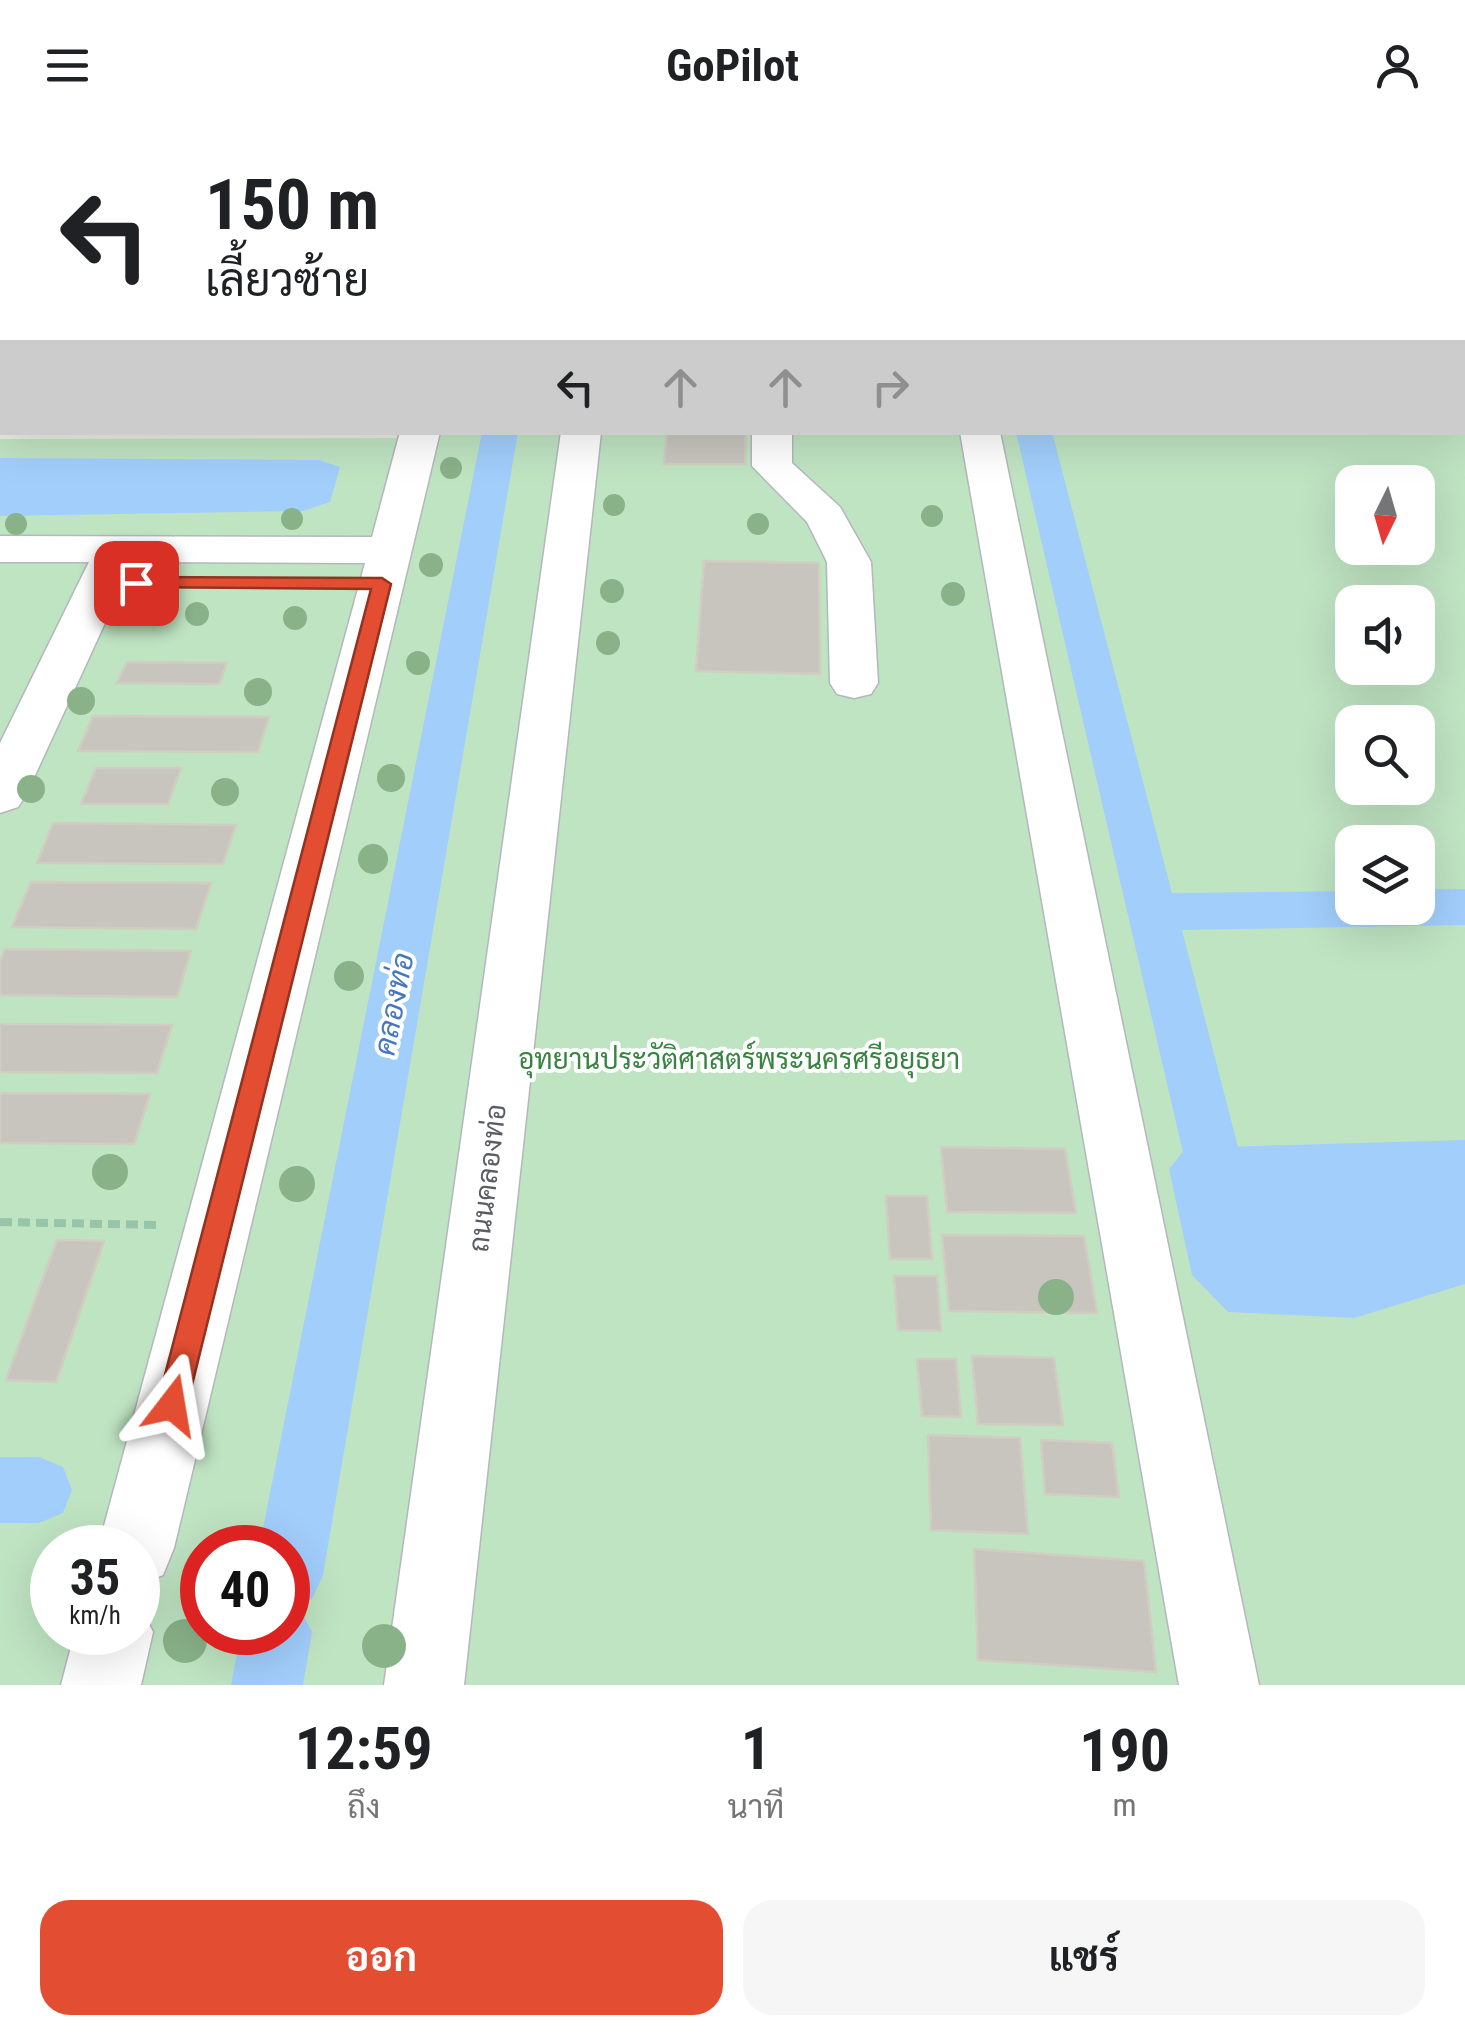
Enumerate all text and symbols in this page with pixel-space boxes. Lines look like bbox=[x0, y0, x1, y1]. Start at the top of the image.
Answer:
icon: menu bbox=[40, 38, 95, 93]
icon: person bbox=[1370, 38, 1425, 93]
text: GoPilot bbox=[666, 39, 799, 92]
text: 150 m bbox=[205, 164, 379, 246]
icon: left bbox=[40, 170, 170, 300]
text: เลี้ยวซ้าย bbox=[205, 254, 369, 307]
icon: left bbox=[548, 360, 603, 415]
icon: ahead bbox=[653, 360, 708, 415]
icon: ahead bbox=[758, 360, 813, 415]
icon: right bbox=[863, 360, 918, 415]
north arrow bbox=[1335, 465, 1435, 565]
map controls bbox=[1335, 465, 1435, 925]
pin bbox=[94, 541, 179, 626]
icon: arrive bbox=[109, 556, 164, 611]
button: sound bbox=[1335, 585, 1435, 685]
button: search bbox=[1335, 705, 1435, 805]
button: layers bbox=[1335, 825, 1435, 925]
water label: คลองท่อ bbox=[366, 949, 421, 1058]
park label: อุทยานประวัติศาสตร์พระนครศรีอยุธยา bbox=[518, 1040, 960, 1079]
street label: ถนนคลองท่อ bbox=[461, 1102, 513, 1254]
position arrow bbox=[120, 1353, 224, 1457]
speed limit sign: 40 bbox=[180, 1525, 310, 1655]
text: 35 bbox=[70, 1549, 120, 1607]
text: km/h bbox=[69, 1601, 121, 1630]
text: 12:59 bbox=[295, 1713, 433, 1784]
text: 1 bbox=[741, 1713, 771, 1784]
text: 190 bbox=[1079, 1715, 1170, 1786]
text: m bbox=[1113, 1786, 1137, 1824]
text: ถึง bbox=[347, 1788, 380, 1826]
text: นาที bbox=[727, 1788, 784, 1826]
button: ออก bbox=[40, 1900, 723, 2015]
button: แชร์ bbox=[743, 1900, 1425, 2015]

